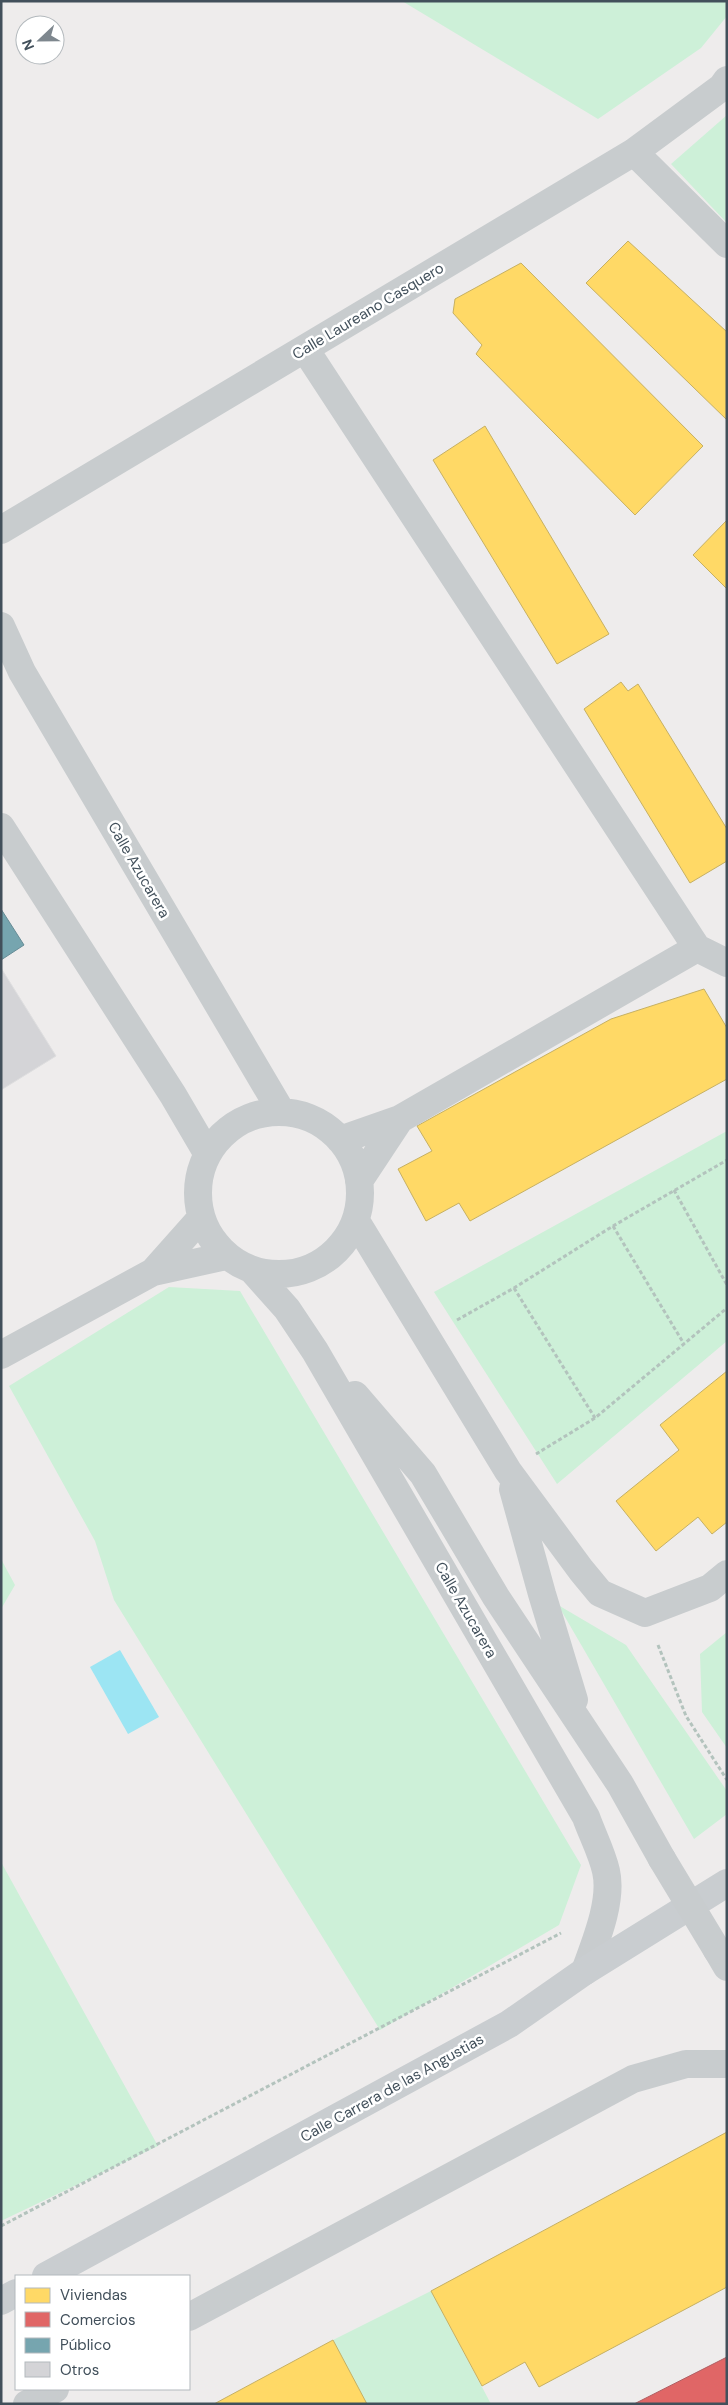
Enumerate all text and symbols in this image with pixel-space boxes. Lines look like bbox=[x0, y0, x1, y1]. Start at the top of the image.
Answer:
north arrow bbox=[15, 15, 65, 65]
text: N bbox=[18, 37, 38, 53]
street label: Calle Laureano Casquero bbox=[289, 258, 448, 364]
street label: Calle Azucarera bbox=[103, 818, 175, 922]
street label: Calle Azucarera bbox=[430, 1558, 502, 1662]
street label: Calle Carrera de las Angustias bbox=[297, 2029, 487, 2147]
legend bbox=[15, 2275, 190, 2390]
text: Viviendas bbox=[60, 2285, 127, 2305]
text: Comercios bbox=[60, 2310, 135, 2330]
text: Público bbox=[60, 2335, 111, 2355]
text: Otros bbox=[60, 2360, 99, 2380]

